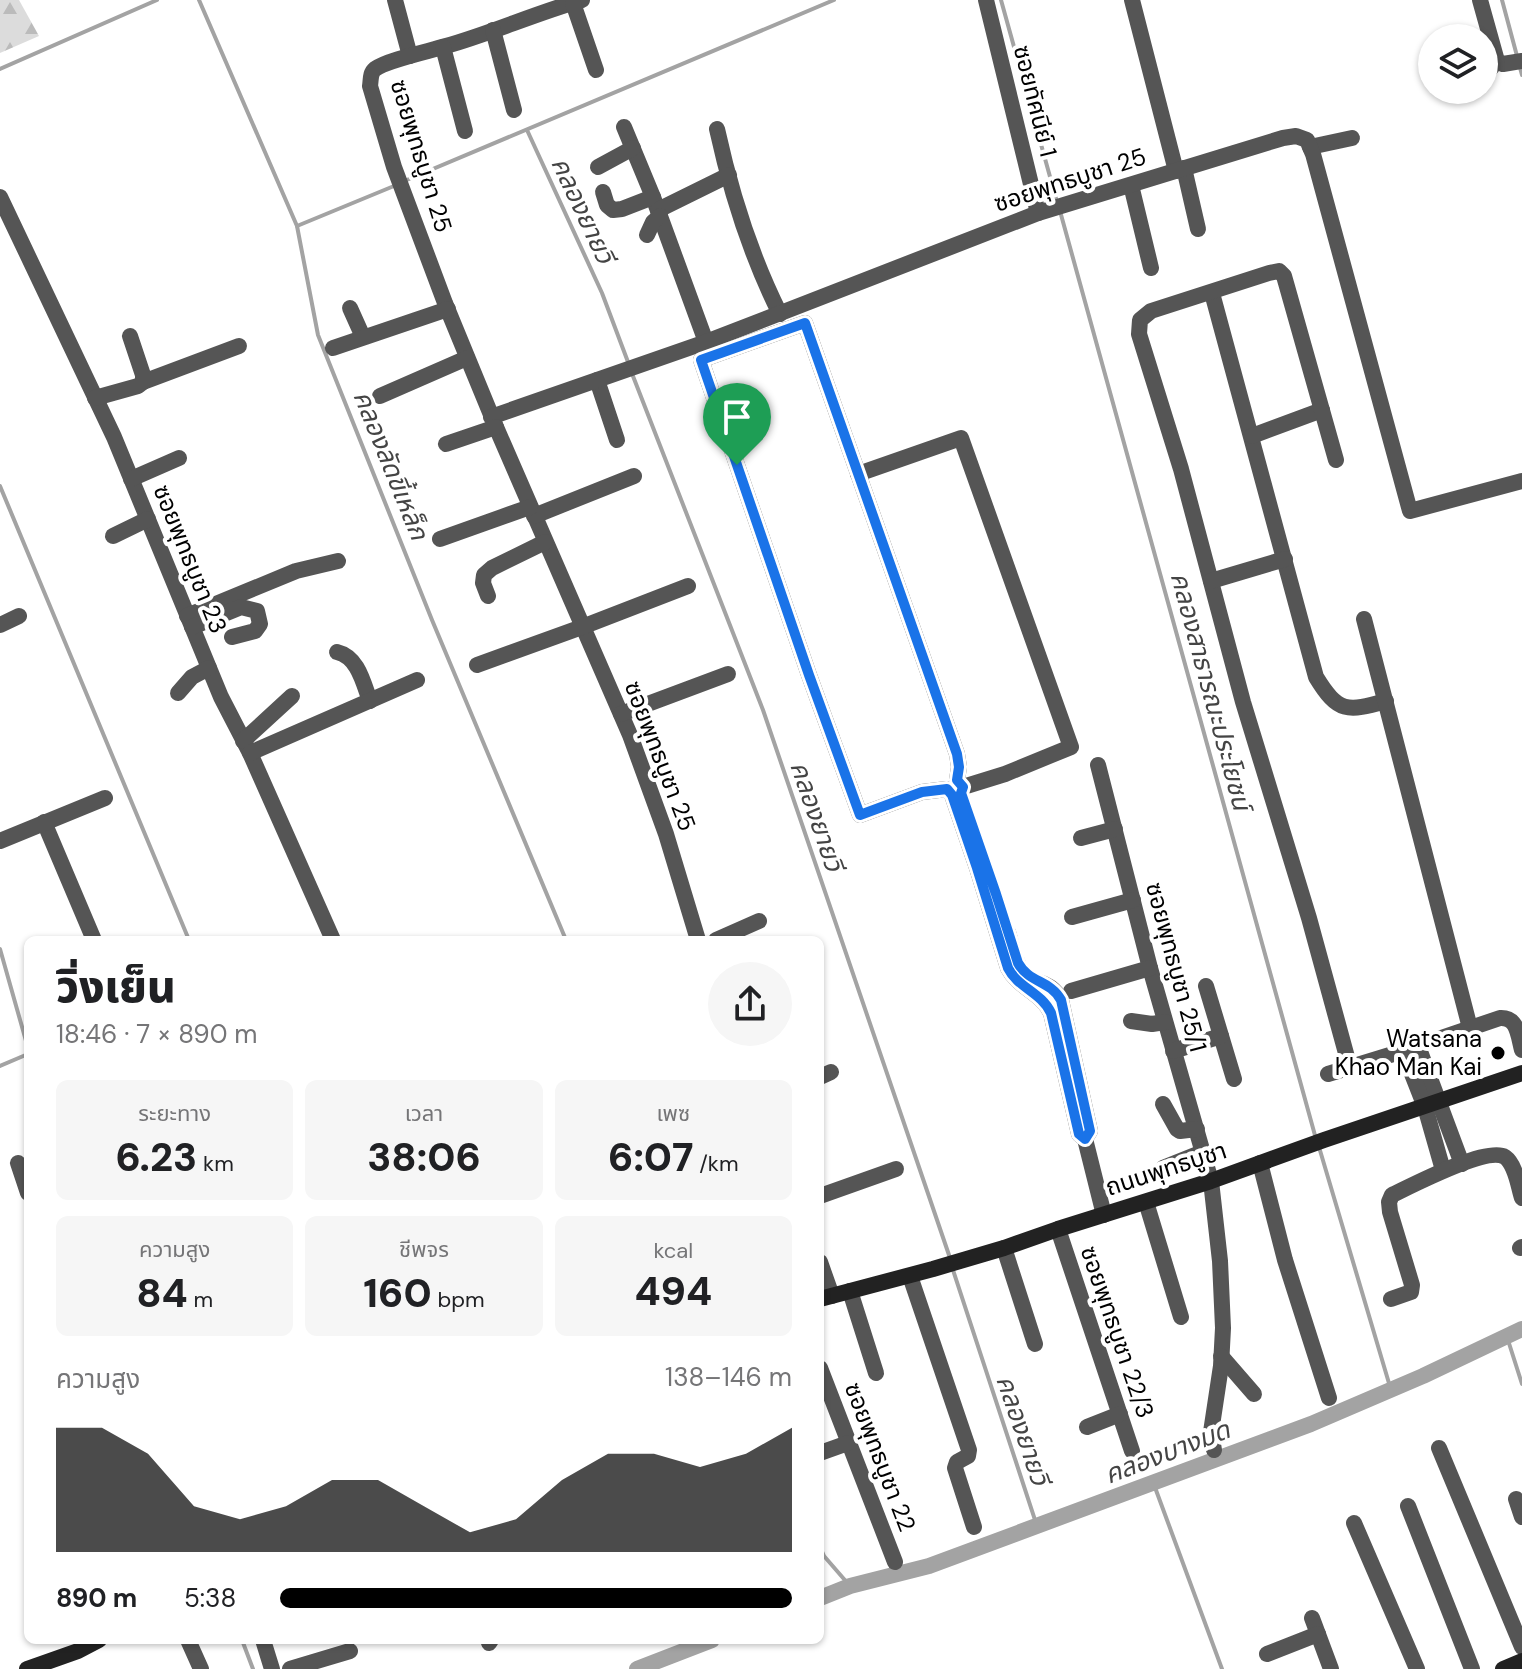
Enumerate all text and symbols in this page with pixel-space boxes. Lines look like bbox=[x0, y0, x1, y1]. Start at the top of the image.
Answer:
map controls bbox=[1418, 24, 1498, 104]
button: layers bbox=[1418, 24, 1498, 104]
street label: ซอยทัศนีย์ 1 bbox=[1007, 42, 1064, 160]
street label: ซอยพุทธบูชา 25 bbox=[384, 76, 459, 236]
street label: ซอยพุทธบูชา 25 bbox=[990, 140, 1150, 219]
water label: คลองยายวี bbox=[544, 151, 624, 272]
pin bbox=[703, 383, 771, 465]
water label: คลองลัดขี้เหล็ก bbox=[346, 385, 438, 546]
icon: arrive bbox=[715, 395, 759, 439]
street label: ซอยพุทธบูชา 23 bbox=[147, 480, 234, 638]
water label: คลองสาธารณะประโยชน์ bbox=[1163, 568, 1260, 819]
street label: ซอยพุทธบูชา 25 bbox=[618, 677, 703, 835]
water label: คลองยายวี bbox=[782, 757, 853, 878]
street label: ซอยพุทธบูชา 25/1 bbox=[1139, 879, 1214, 1055]
text: วิ่งเย็น bbox=[56, 958, 176, 1016]
button: share bbox=[708, 962, 792, 1046]
text: 18:46 · 7 × 890 m bbox=[56, 1017, 258, 1051]
place label: Watsana Khao Man Kai bbox=[1335, 1023, 1482, 1082]
marker: Watsana Khao Man Kai bbox=[1489, 1044, 1507, 1062]
text: ระยะทาง bbox=[138, 1099, 211, 1128]
text: เวลา bbox=[405, 1099, 443, 1128]
text: เพซ bbox=[657, 1099, 690, 1128]
text: 6.23 bbox=[116, 1131, 197, 1183]
text: 38:06 bbox=[367, 1131, 481, 1183]
text: 6:07 bbox=[608, 1131, 693, 1183]
street label: ถนนพุทธบูชา bbox=[1101, 1134, 1230, 1203]
text: km bbox=[197, 1149, 234, 1178]
text: /km bbox=[693, 1149, 739, 1178]
text: ความสูง bbox=[139, 1235, 210, 1264]
text: ชีพจร bbox=[399, 1235, 449, 1264]
text: kcal bbox=[653, 1236, 693, 1265]
street label: ซอยพุทธบูชา 22/3 bbox=[1074, 1242, 1161, 1422]
text: 494 bbox=[634, 1265, 712, 1317]
text: 84 bbox=[136, 1267, 188, 1319]
text: 160 bbox=[363, 1267, 432, 1319]
text: m bbox=[188, 1285, 213, 1314]
text: bpm bbox=[432, 1285, 485, 1314]
text: 138–146 m bbox=[665, 1360, 792, 1394]
text: ความสูง bbox=[56, 1362, 140, 1396]
water label: คลองยายวี bbox=[988, 1371, 1059, 1492]
street label: ซอยพุทธบูชา 22 bbox=[838, 1378, 923, 1536]
water label: คลองบางมด bbox=[1099, 1412, 1236, 1492]
text: 890 m bbox=[56, 1581, 137, 1615]
text: 5:38 bbox=[184, 1581, 236, 1615]

